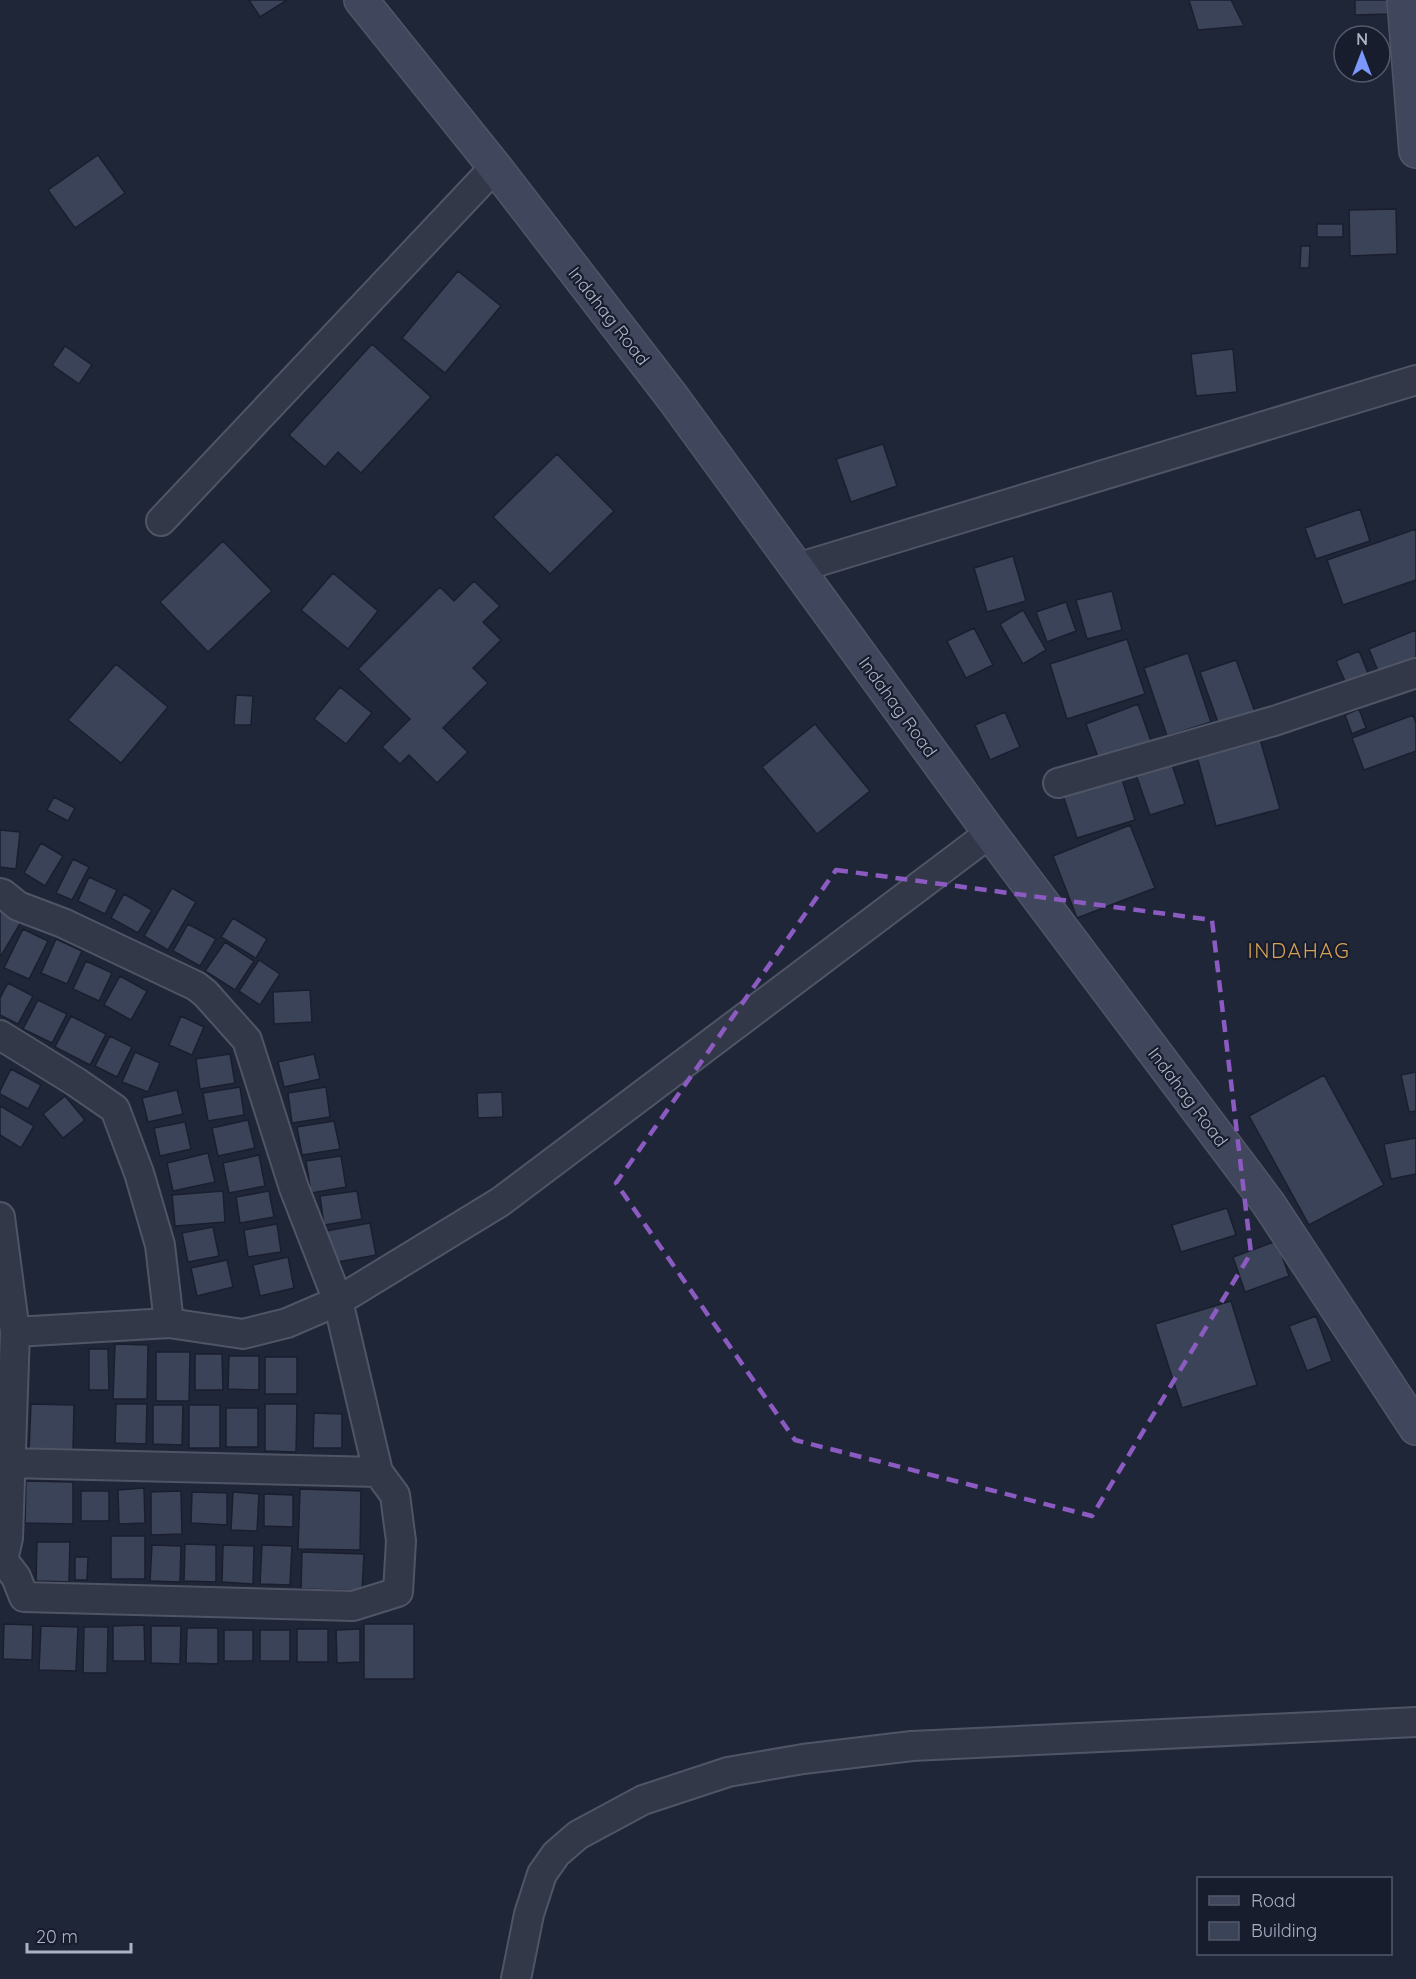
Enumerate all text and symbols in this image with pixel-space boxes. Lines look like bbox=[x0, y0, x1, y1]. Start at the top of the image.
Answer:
north arrow bbox=[1332, 24, 1392, 84]
text: N bbox=[1356, 29, 1368, 49]
street label: Indahag Road bbox=[563, 262, 655, 370]
street label: Indahag Road bbox=[854, 652, 942, 762]
district label: INDAHAG bbox=[1248, 937, 1350, 963]
street label: Indahag Road bbox=[1143, 1043, 1233, 1151]
legend bbox=[1197, 1877, 1392, 1955]
text: Road bbox=[1251, 1889, 1296, 1912]
scale bar bbox=[27, 1916, 130, 1954]
text: Building bbox=[1251, 1919, 1317, 1942]
text: 20 m bbox=[36, 1925, 78, 1948]

